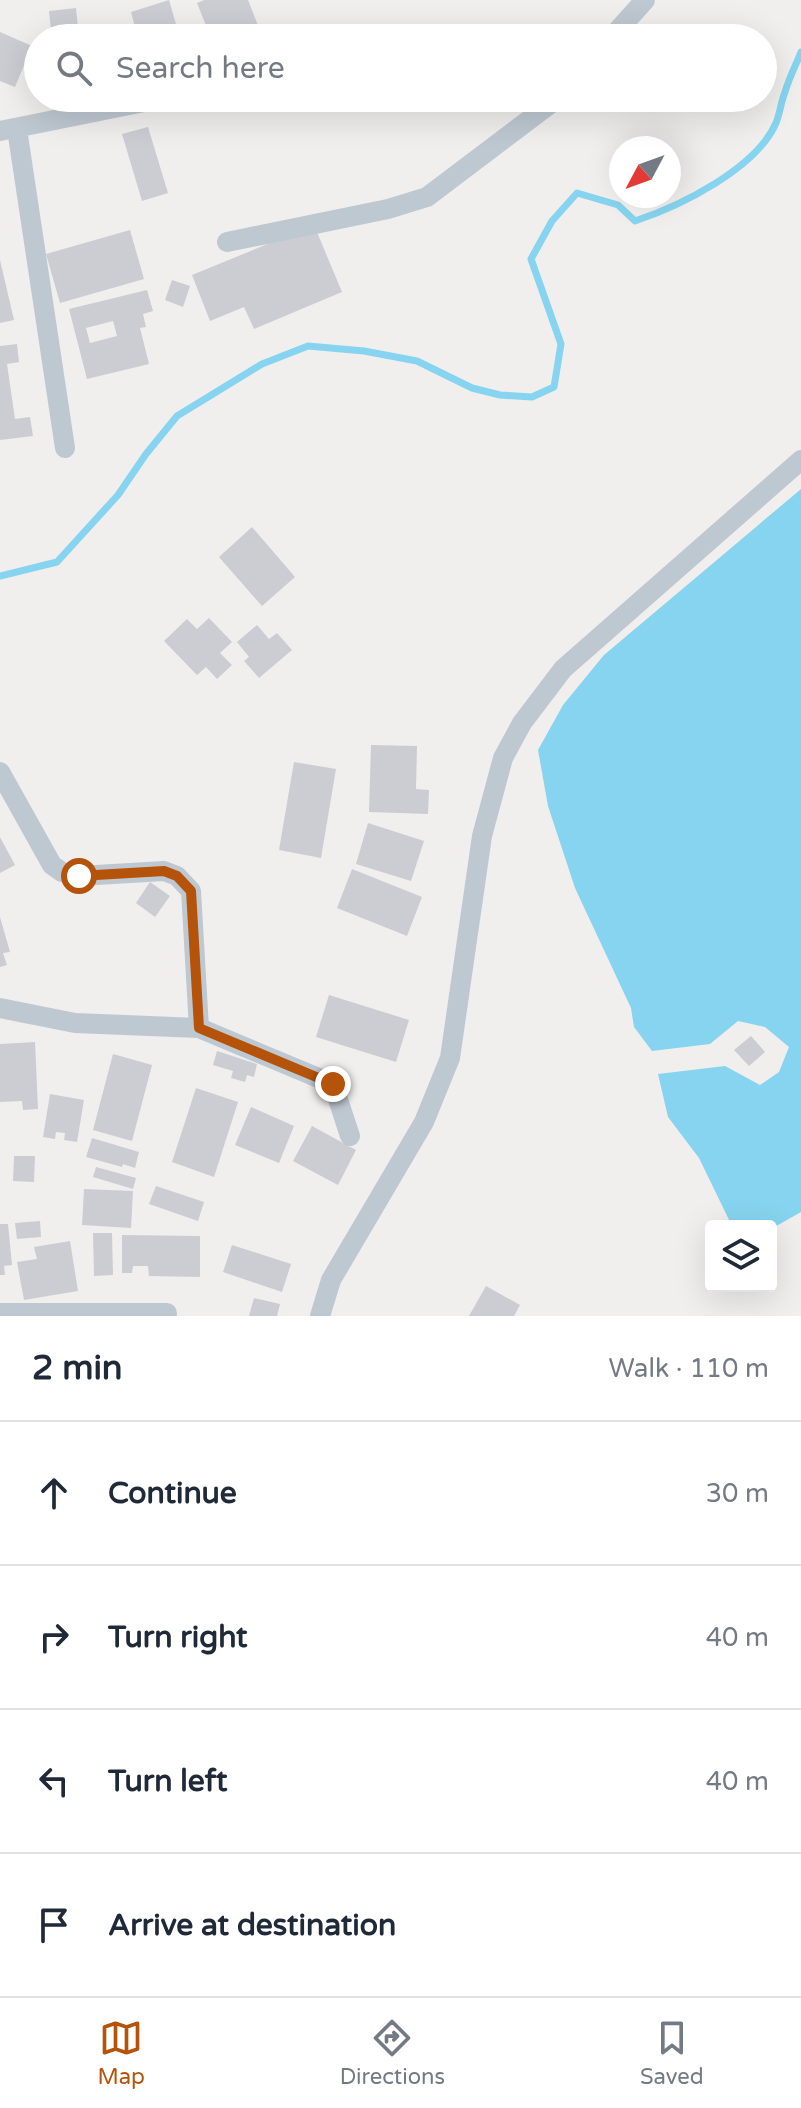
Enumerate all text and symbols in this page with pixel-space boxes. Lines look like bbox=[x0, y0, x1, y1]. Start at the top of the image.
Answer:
search box bbox=[24, 24, 777, 112]
icon: search bbox=[52, 46, 96, 90]
text: Search here bbox=[116, 50, 285, 87]
north arrow bbox=[609, 136, 681, 208]
route start bbox=[61, 858, 97, 894]
route end bbox=[315, 1066, 351, 1102]
map controls bbox=[705, 1220, 777, 1292]
button: layers bbox=[705, 1220, 777, 1292]
text: 2 min bbox=[32, 1348, 123, 1389]
text: Walk · 110 m bbox=[609, 1353, 769, 1384]
icon: ahead bbox=[32, 1471, 76, 1515]
text: Continue bbox=[108, 1475, 237, 1512]
text: 30 m bbox=[706, 1478, 769, 1509]
icon: right bbox=[32, 1615, 76, 1659]
text: Turn right bbox=[108, 1619, 248, 1656]
text: 40 m bbox=[706, 1622, 769, 1653]
icon: left bbox=[32, 1759, 76, 1803]
text: Turn left bbox=[108, 1763, 227, 1800]
text: 40 m bbox=[706, 1766, 769, 1797]
icon: arrive bbox=[32, 1903, 76, 1947]
text: Arrive at destination bbox=[108, 1907, 396, 1944]
tab: Map bbox=[97, 2016, 145, 2090]
tab: Directions bbox=[340, 2016, 445, 2090]
tab: Saved bbox=[640, 2016, 704, 2090]

